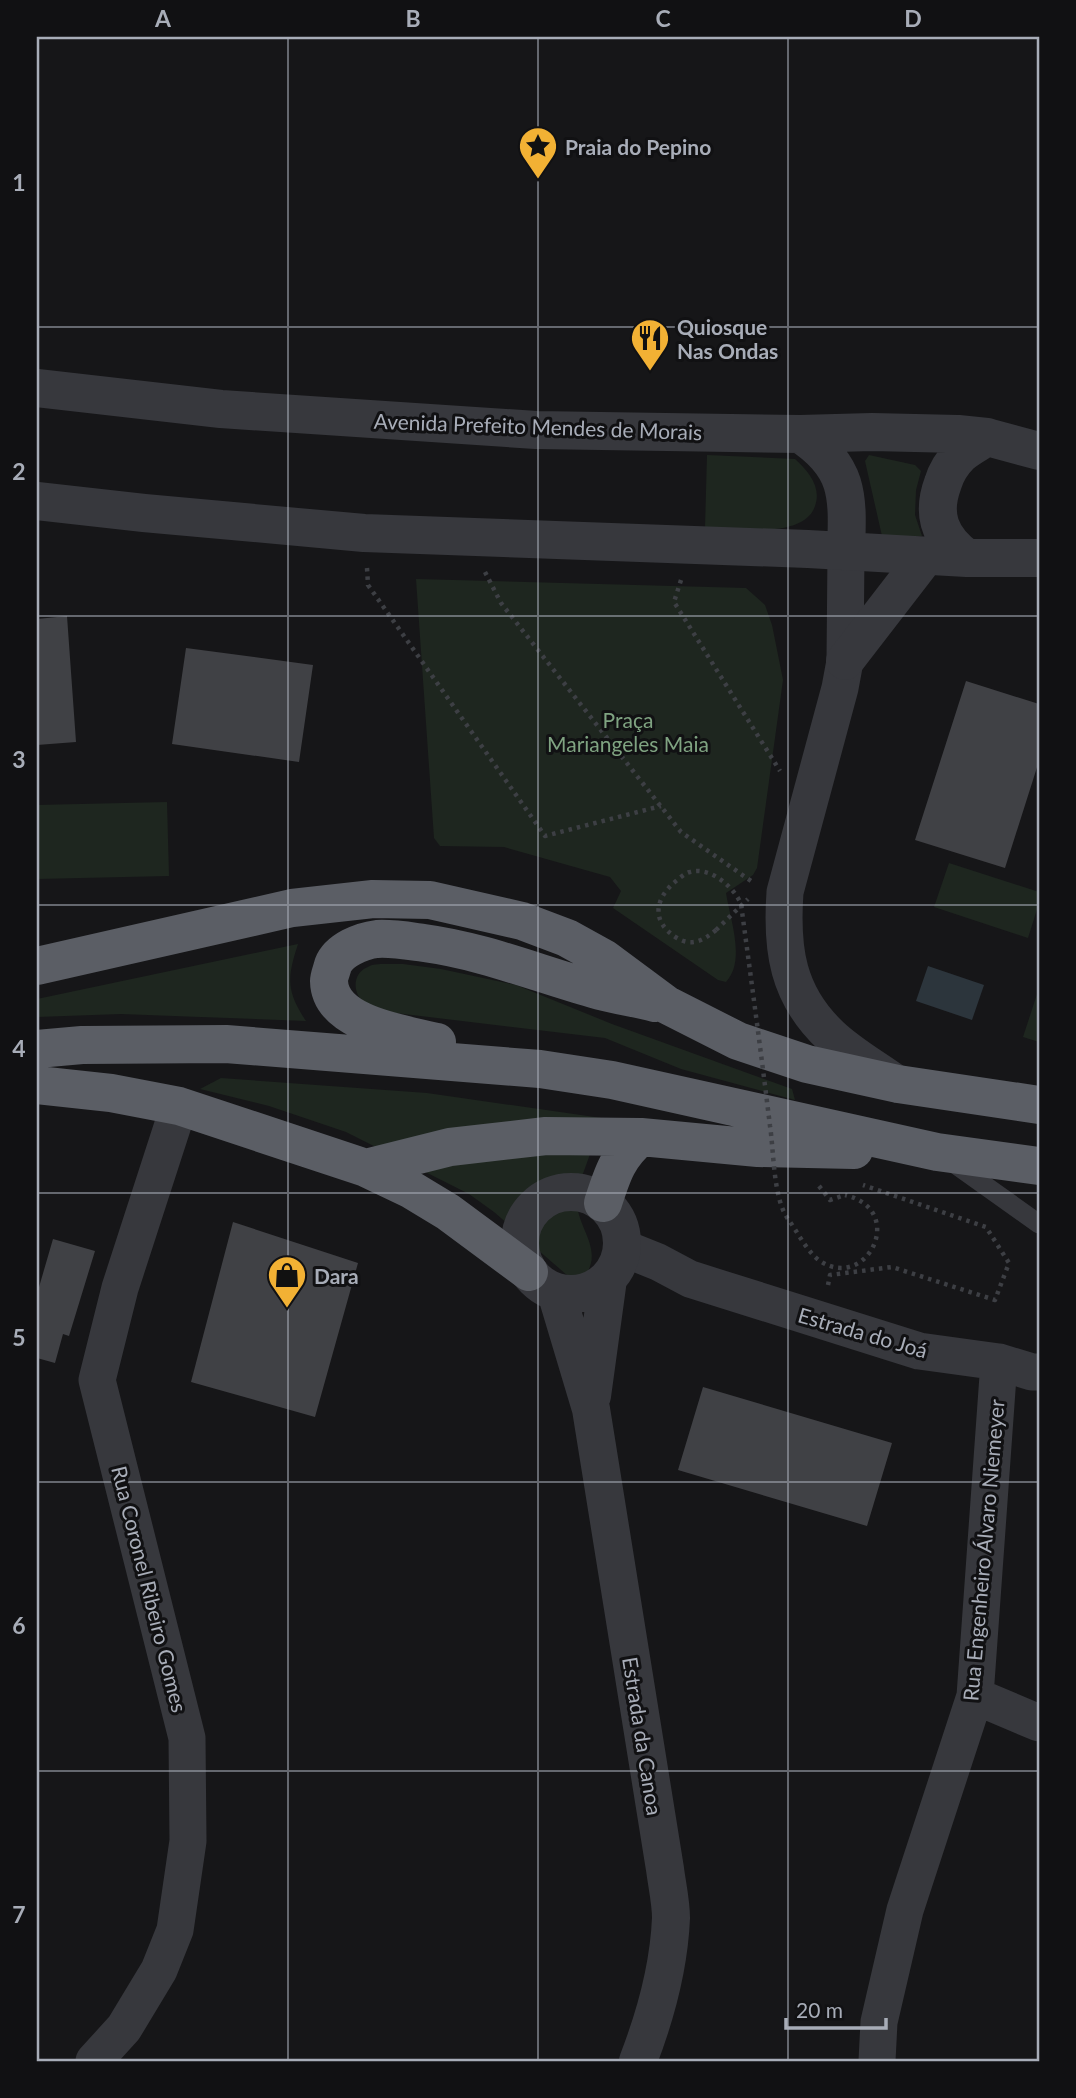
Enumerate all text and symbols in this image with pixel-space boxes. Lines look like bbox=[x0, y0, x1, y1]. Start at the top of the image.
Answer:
text: A bbox=[154, 4, 172, 32]
text: B bbox=[405, 4, 421, 32]
text: C bbox=[655, 4, 671, 32]
text: D bbox=[904, 4, 922, 32]
place icon: Praia do Pepino bbox=[517, 125, 559, 180]
place label: Praia do Pepino bbox=[565, 134, 711, 159]
text: 1 bbox=[12, 168, 26, 196]
place label: Quiosque Nas Ondas bbox=[677, 314, 778, 363]
restaurant icon: Quiosque Nas Ondas bbox=[629, 317, 671, 372]
street label: Avenida Prefeito Mendes de Morais bbox=[373, 408, 703, 444]
text: 2 bbox=[12, 457, 26, 485]
park label: Praça Mariangeles Maia bbox=[547, 707, 709, 756]
text: 3 bbox=[12, 745, 26, 773]
text: 4 bbox=[12, 1034, 26, 1062]
shop icon: Dara bbox=[266, 1254, 308, 1309]
place label: Dara bbox=[314, 1263, 359, 1288]
street label: Estrada do Joá bbox=[795, 1302, 931, 1362]
text: 5 bbox=[12, 1323, 26, 1351]
street label: Rua Engenheiro Álvaro Niemeyer bbox=[957, 1398, 1009, 1702]
street label: Rua Coronel Ribeiro Gomes bbox=[107, 1463, 193, 1715]
text: 6 bbox=[12, 1611, 26, 1639]
street label: Estrada da Canoa bbox=[618, 1655, 668, 1817]
text: 7 bbox=[12, 1900, 26, 1928]
scale bar bbox=[786, 1986, 885, 2030]
text: 20 m bbox=[796, 1997, 843, 2022]

